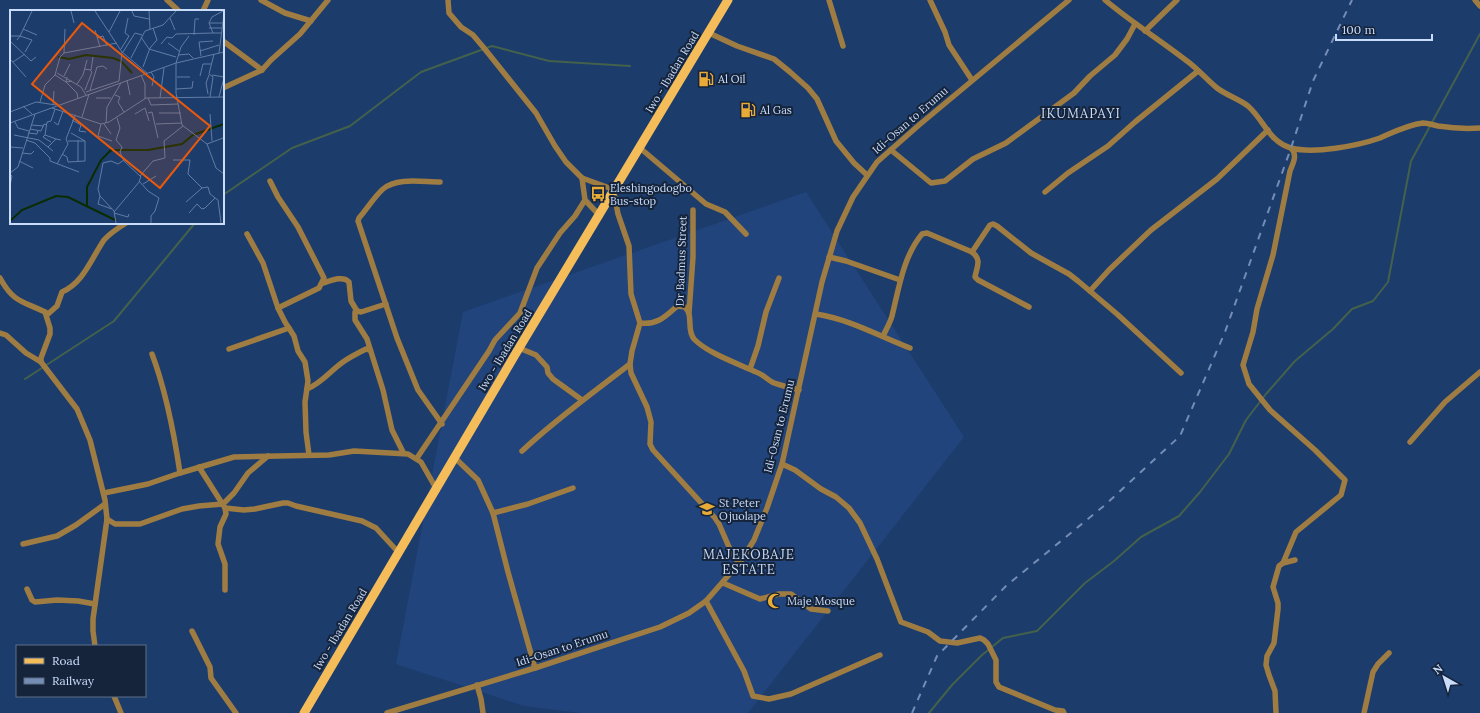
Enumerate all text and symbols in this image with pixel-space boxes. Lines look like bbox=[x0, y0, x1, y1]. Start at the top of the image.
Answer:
inset map bbox=[10, 10, 224, 224]
scale bar bbox=[1336, 16, 1432, 42]
text: 100 m bbox=[1342, 22, 1375, 37]
street label: Iwo - Ibadan Road bbox=[642, 28, 702, 115]
fuel station icon: Al Oil bbox=[697, 70, 715, 88]
place label: Al Oil bbox=[717, 72, 746, 86]
street label: Idi-Osan to Erumu bbox=[869, 83, 951, 157]
fuel station icon: Al Gas bbox=[739, 101, 757, 119]
place label: Al Gas bbox=[759, 103, 792, 117]
district label: IKUMAPAYI bbox=[1041, 105, 1121, 122]
place label: Eleshingodogbo Bus-stop bbox=[610, 181, 692, 208]
bus stop icon: Eleshingodogbo Bus-stop bbox=[589, 185, 607, 203]
street label: Dr Badmus Street bbox=[672, 215, 690, 306]
street label: Iwo - Ibadan Road bbox=[475, 306, 535, 393]
street label: Idi-Osan to Erumu bbox=[761, 377, 797, 474]
place label: St Peter Ojuolape bbox=[719, 496, 766, 523]
school or university icon: St Peter Ojuolape bbox=[698, 500, 716, 518]
district label: MAJEKOBAJE ESTATE bbox=[703, 546, 795, 578]
street label: Iwo - Ibadan Road bbox=[310, 585, 370, 672]
mosque icon: Maje Mosque bbox=[766, 592, 784, 610]
place label: Maje Mosque bbox=[787, 594, 855, 608]
street label: Idi-Osan to Erumu bbox=[514, 626, 610, 669]
legend bbox=[16, 645, 146, 697]
text: Road bbox=[52, 653, 80, 668]
north arrow bbox=[1424, 657, 1464, 697]
text: N bbox=[1430, 661, 1446, 677]
text: Railway bbox=[52, 673, 95, 688]

